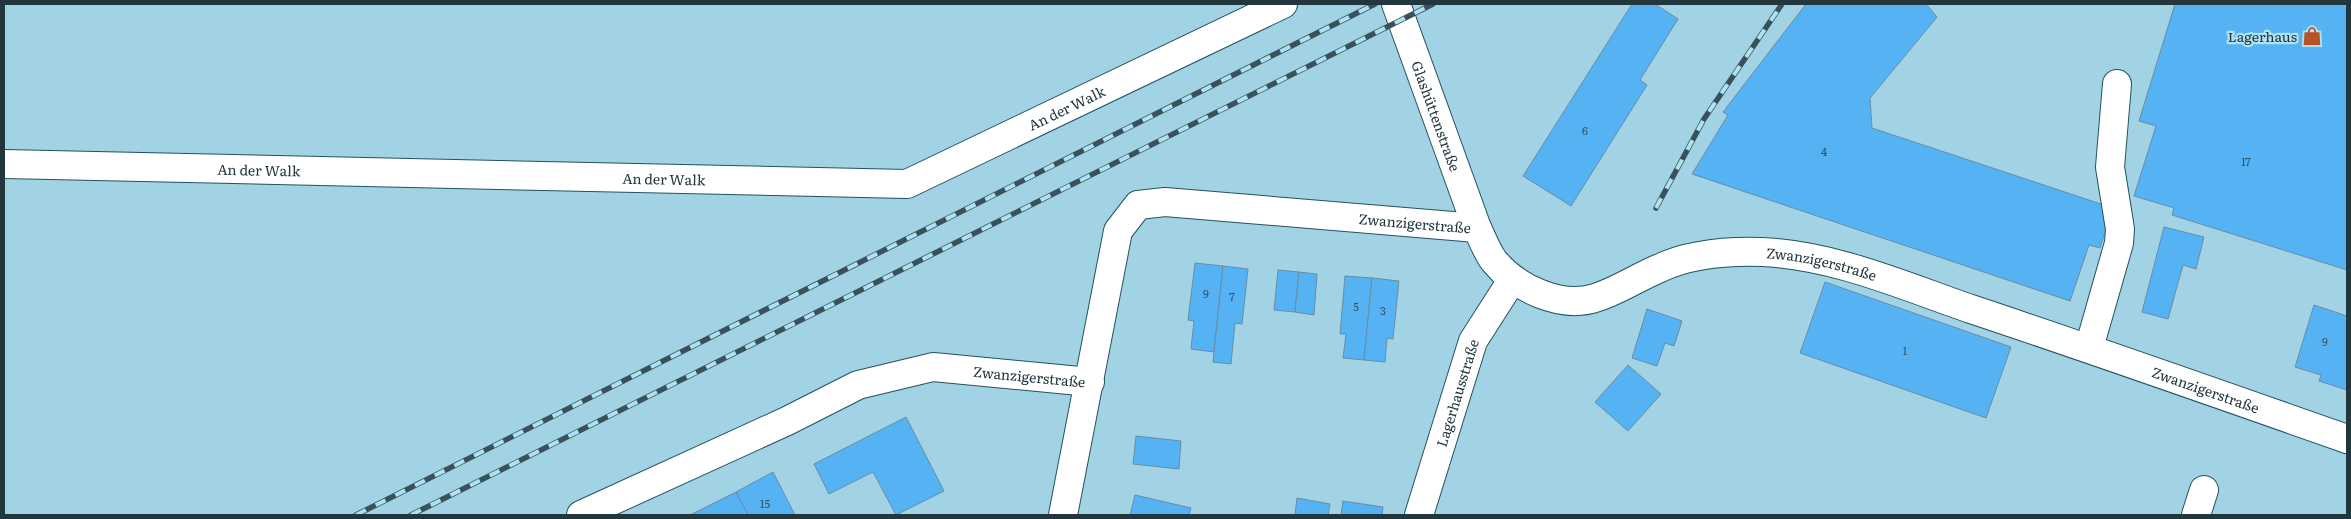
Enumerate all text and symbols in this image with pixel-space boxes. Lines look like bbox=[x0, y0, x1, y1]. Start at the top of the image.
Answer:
shop icon: Lagerhaus bbox=[2301, 25, 2323, 47]
place label: Lagerhaus bbox=[2228, 26, 2297, 46]
street label: Glashüttenstraße bbox=[1407, 58, 1466, 174]
street label: An der Walk bbox=[1025, 81, 1109, 135]
house number: 6 bbox=[1582, 122, 1588, 138]
house number: 4 bbox=[1821, 143, 1827, 159]
house number: 17 bbox=[2241, 153, 2251, 169]
street label: An der Walk bbox=[217, 159, 301, 181]
street label: An der Walk bbox=[622, 168, 706, 190]
street label: Zwanzigerstraße bbox=[1358, 208, 1472, 237]
street label: Zwanzigerstraße bbox=[1766, 242, 1879, 285]
house number: 9 bbox=[1203, 285, 1209, 301]
house number: 7 bbox=[1229, 288, 1235, 304]
house number: 5 bbox=[1353, 298, 1359, 314]
house number: 3 bbox=[1380, 302, 1386, 318]
house number: 9 bbox=[2322, 333, 2328, 349]
street label: Lagerhausstraße bbox=[1431, 336, 1483, 449]
house number: 1 bbox=[1903, 342, 1908, 358]
street label: Zwanzigerstraße bbox=[972, 361, 1086, 392]
street label: Zwanzigerstraße bbox=[2149, 361, 2262, 417]
house number: 15 bbox=[760, 495, 770, 511]

